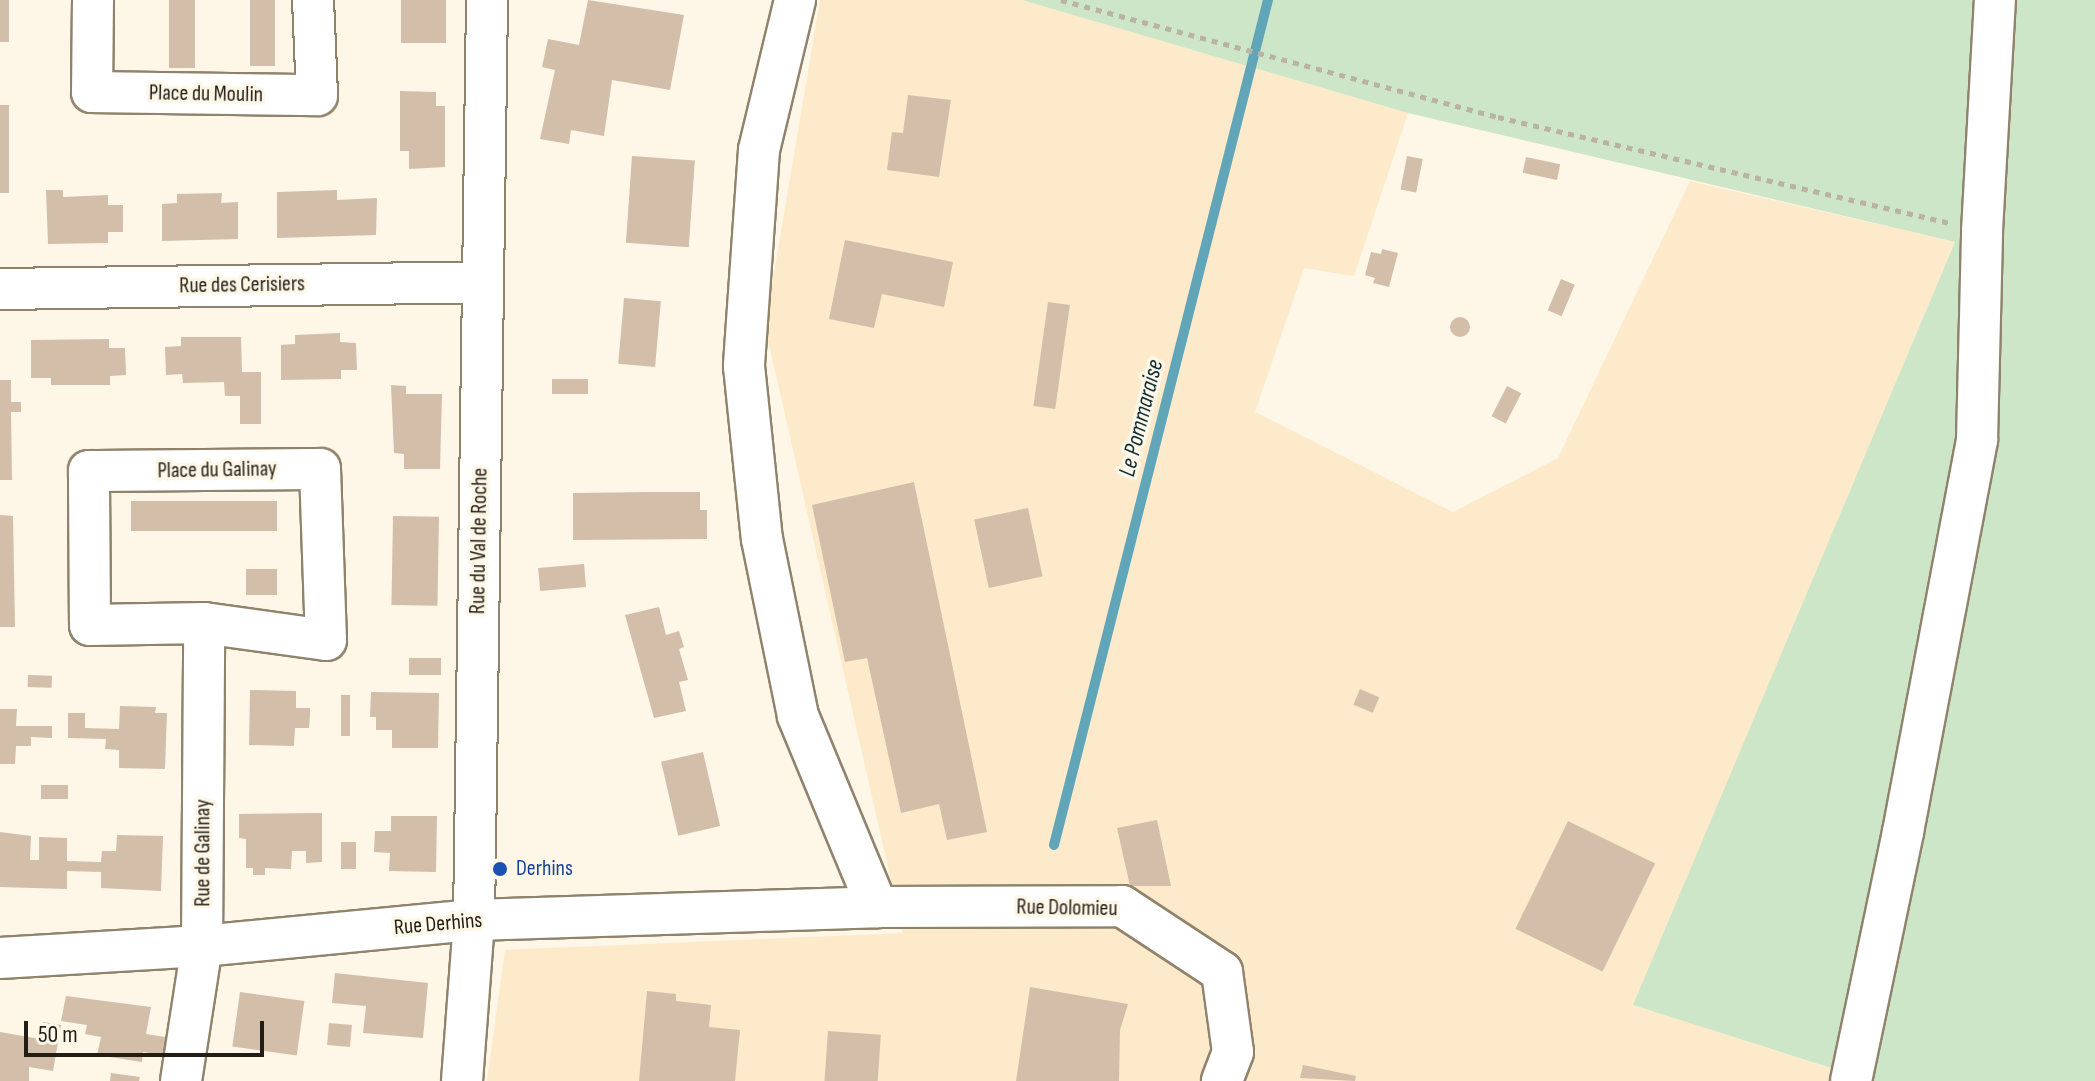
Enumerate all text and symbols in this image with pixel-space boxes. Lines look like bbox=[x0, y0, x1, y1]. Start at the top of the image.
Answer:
street label: Place du Moulin bbox=[149, 80, 263, 108]
street label: Rue des Cerisiers bbox=[179, 271, 305, 299]
water label: Le Pommaraise bbox=[1113, 357, 1169, 479]
street label: Place du Galinay bbox=[157, 456, 277, 484]
street label: Rue du Val de Roche bbox=[465, 468, 493, 614]
street label: Rue de Galinay bbox=[190, 799, 216, 907]
place label: Derhins bbox=[516, 856, 573, 882]
marker: Derhins bbox=[491, 860, 509, 878]
street label: Rue Dolomieu bbox=[1016, 894, 1118, 922]
street label: Rue Derhins bbox=[393, 907, 483, 941]
scale bar bbox=[28, 1005, 268, 1055]
text: 50 m bbox=[38, 1020, 78, 1049]

